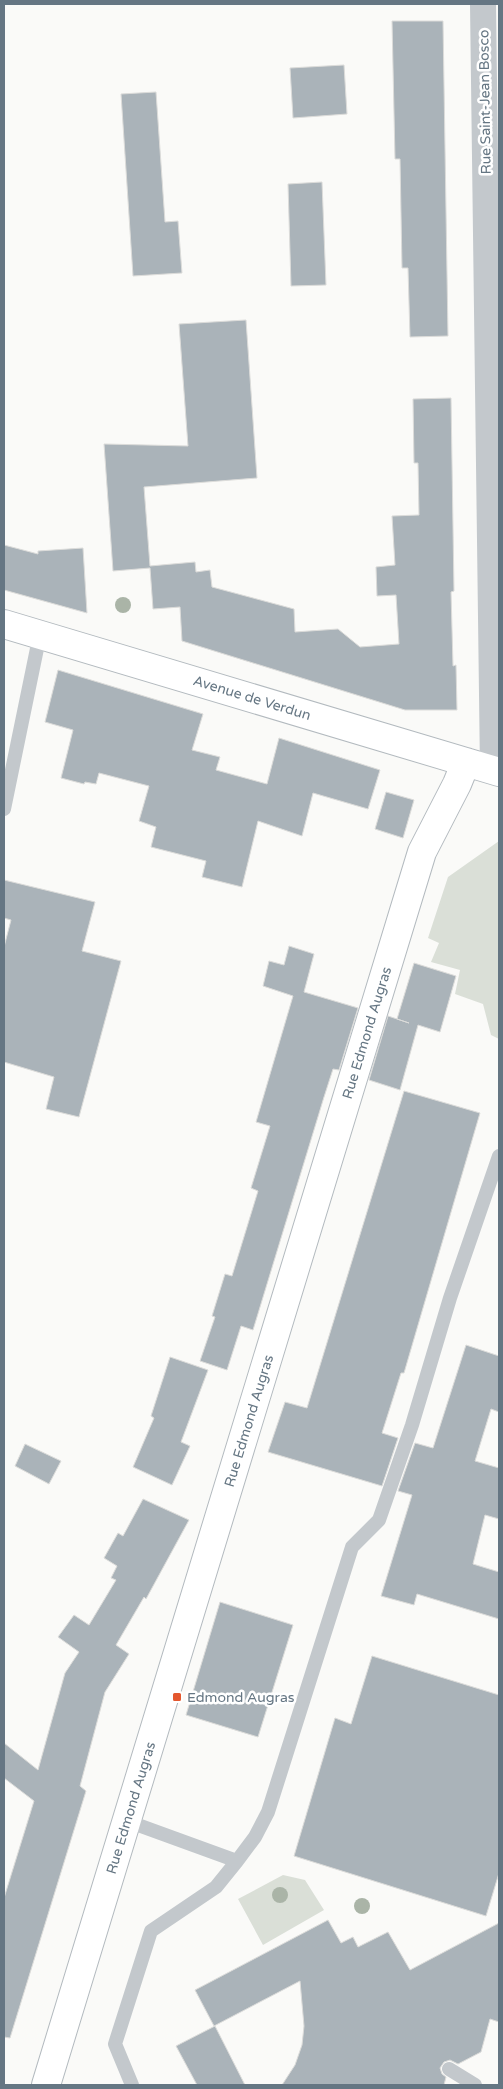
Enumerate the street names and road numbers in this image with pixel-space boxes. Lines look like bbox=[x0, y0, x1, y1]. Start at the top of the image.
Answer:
street label: Rue Saint-Jean Bosco bbox=[475, 30, 495, 174]
street label: Avenue de Verdun bbox=[191, 672, 313, 724]
street label: Rue Edmond Augras bbox=[339, 964, 395, 1101]
street label: Rue Edmond Augras bbox=[221, 1352, 277, 1489]
street label: Rue Edmond Augras bbox=[103, 1739, 159, 1876]

